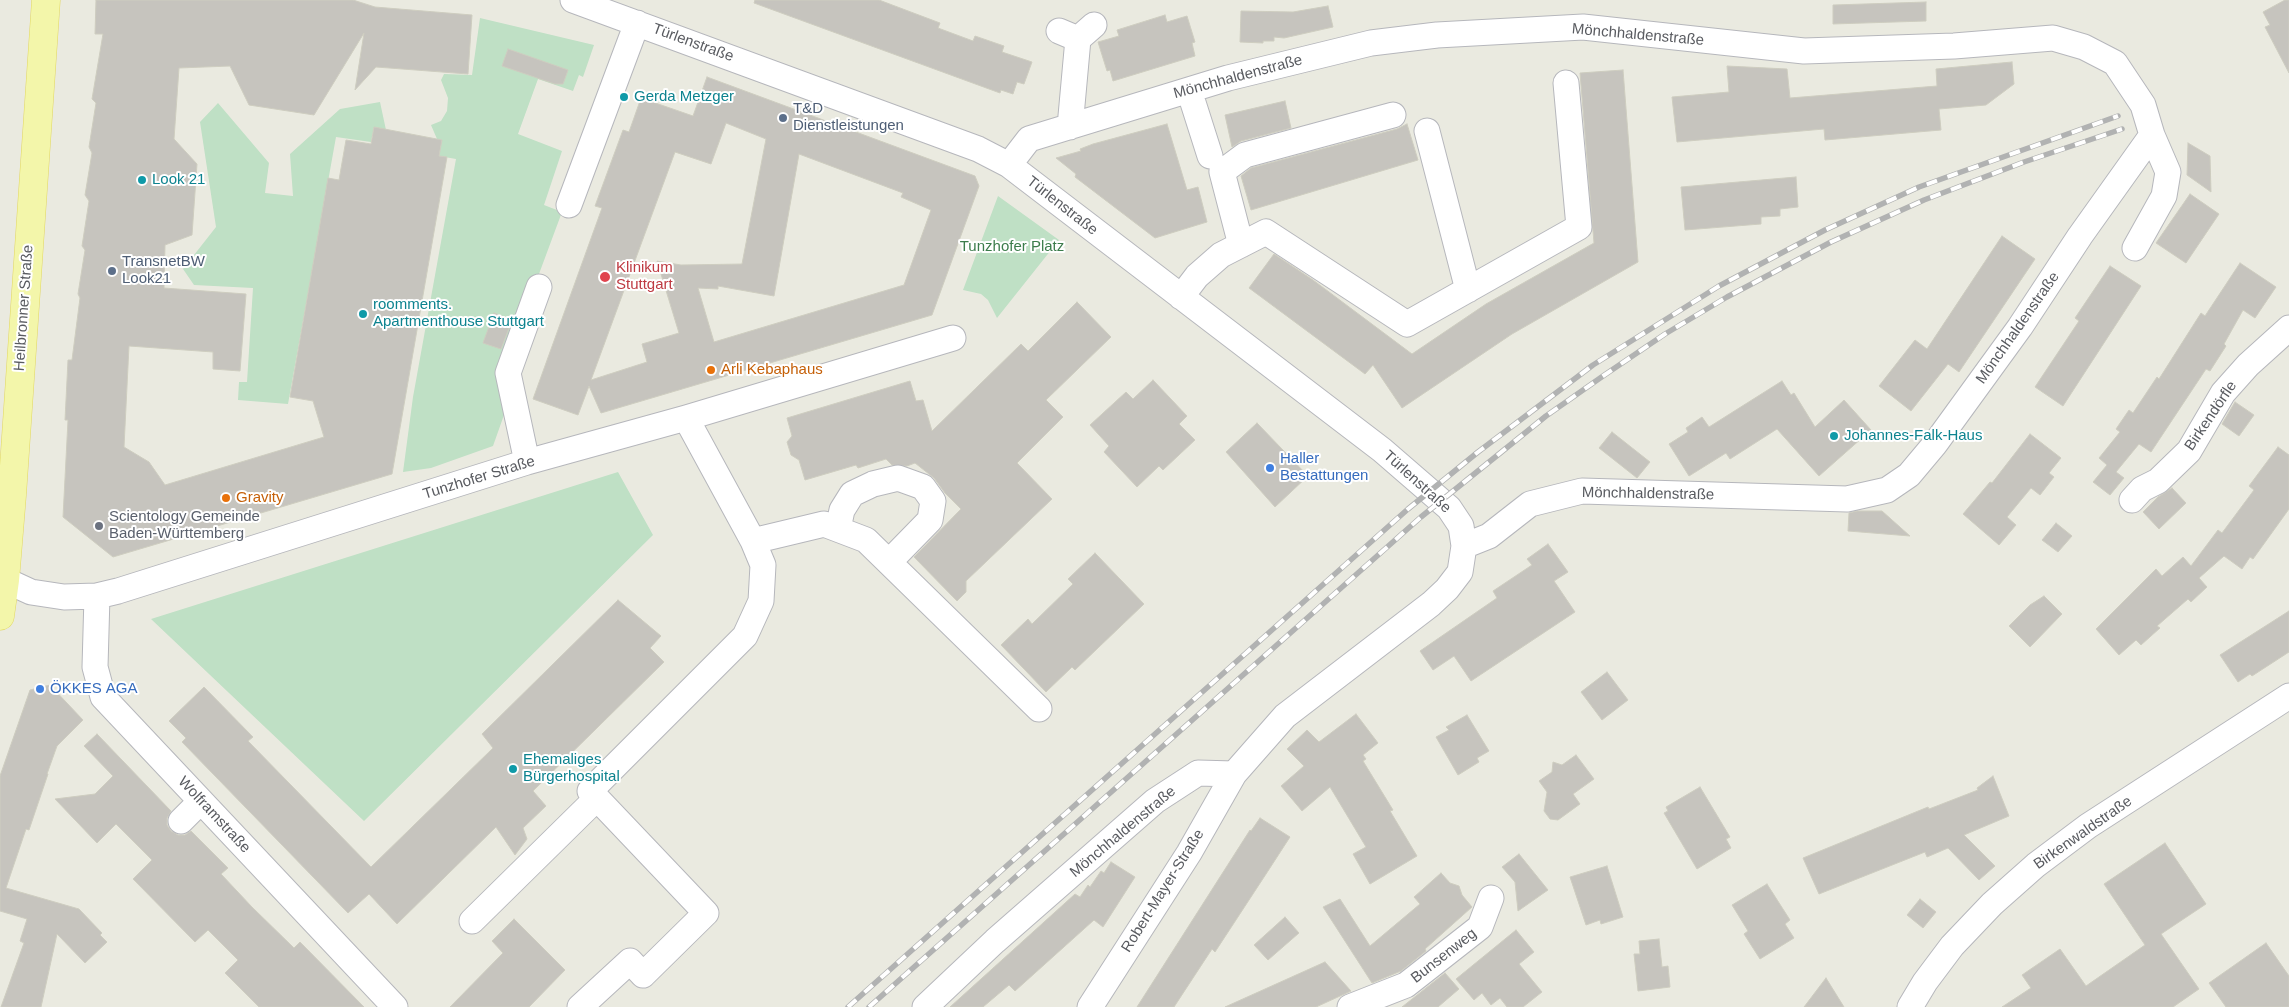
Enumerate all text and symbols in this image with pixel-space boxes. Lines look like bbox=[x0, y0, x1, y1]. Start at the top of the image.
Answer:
street label: Türlenstraße bbox=[650, 20, 736, 66]
street label: Mönchhaldenstraße bbox=[1571, 20, 1705, 50]
street label: Mönchhaldenstraße bbox=[1172, 51, 1304, 103]
place label: Gerda Metzger bbox=[634, 88, 734, 106]
marker: Gerda Metzger bbox=[618, 91, 630, 103]
place label: T&D Dienstleistungen bbox=[793, 100, 904, 135]
marker: T&D Dienstleistungen bbox=[777, 112, 789, 124]
place label: Look 21 bbox=[152, 171, 205, 189]
street label: Türlenstraße bbox=[1023, 173, 1101, 239]
marker: Look 21 bbox=[136, 174, 148, 186]
park label: Tunzhofer Platz bbox=[960, 238, 1064, 256]
street label: Heilbronner Straße bbox=[11, 244, 37, 372]
place label: TransnetBW Look21 bbox=[122, 253, 205, 288]
place label: Klinikum Stuttgart bbox=[616, 259, 673, 294]
marker: TransnetBW Look21 bbox=[106, 265, 118, 277]
street label: Mönchhaldenstraße bbox=[1973, 269, 2063, 387]
marker: Klinikum Stuttgart bbox=[598, 270, 612, 284]
place label: roomments. Apartmenthouse Stuttgart bbox=[373, 296, 544, 331]
marker: roomments. Apartmenthouse Stuttgart bbox=[357, 308, 369, 320]
place label: Arli Kebaphaus bbox=[721, 361, 823, 379]
marker: Arli Kebaphaus bbox=[705, 364, 717, 376]
street label: Birkendörfle bbox=[2181, 378, 2241, 454]
place label: Johannes-Falk-Haus bbox=[1844, 427, 1982, 445]
marker: Johannes-Falk-Haus bbox=[1828, 430, 1840, 442]
street label: Türlenstraße bbox=[1379, 447, 1455, 517]
place label: Haller Bestattungen bbox=[1280, 450, 1368, 485]
street label: Tunzhofer Straße bbox=[421, 452, 537, 504]
marker: Haller Bestattungen bbox=[1264, 462, 1276, 474]
street label: Mönchhaldenstraße bbox=[1582, 484, 1714, 504]
place label: Gravity bbox=[236, 489, 284, 507]
marker: Gravity bbox=[220, 492, 232, 504]
place label: Scientology Gemeinde Baden-Württemberg bbox=[109, 508, 260, 543]
marker: Scientology Gemeinde Baden-Württemberg bbox=[93, 520, 105, 532]
place label: ÖKKES AGA bbox=[50, 680, 138, 698]
marker: ÖKKES AGA bbox=[34, 683, 46, 695]
place label: Ehemaliges Bürgerhospital bbox=[523, 751, 620, 786]
marker: Ehemaliges Bürgerhospital bbox=[507, 763, 519, 775]
street label: Wolframstraße bbox=[174, 773, 254, 857]
street label: Mönchhaldenstraße bbox=[1066, 782, 1180, 882]
street label: Birkenwaldstraße bbox=[2030, 792, 2136, 874]
street label: Robert-Mayer-Straße bbox=[1118, 826, 1208, 956]
street label: Bunsenweg bbox=[1408, 925, 1480, 987]

